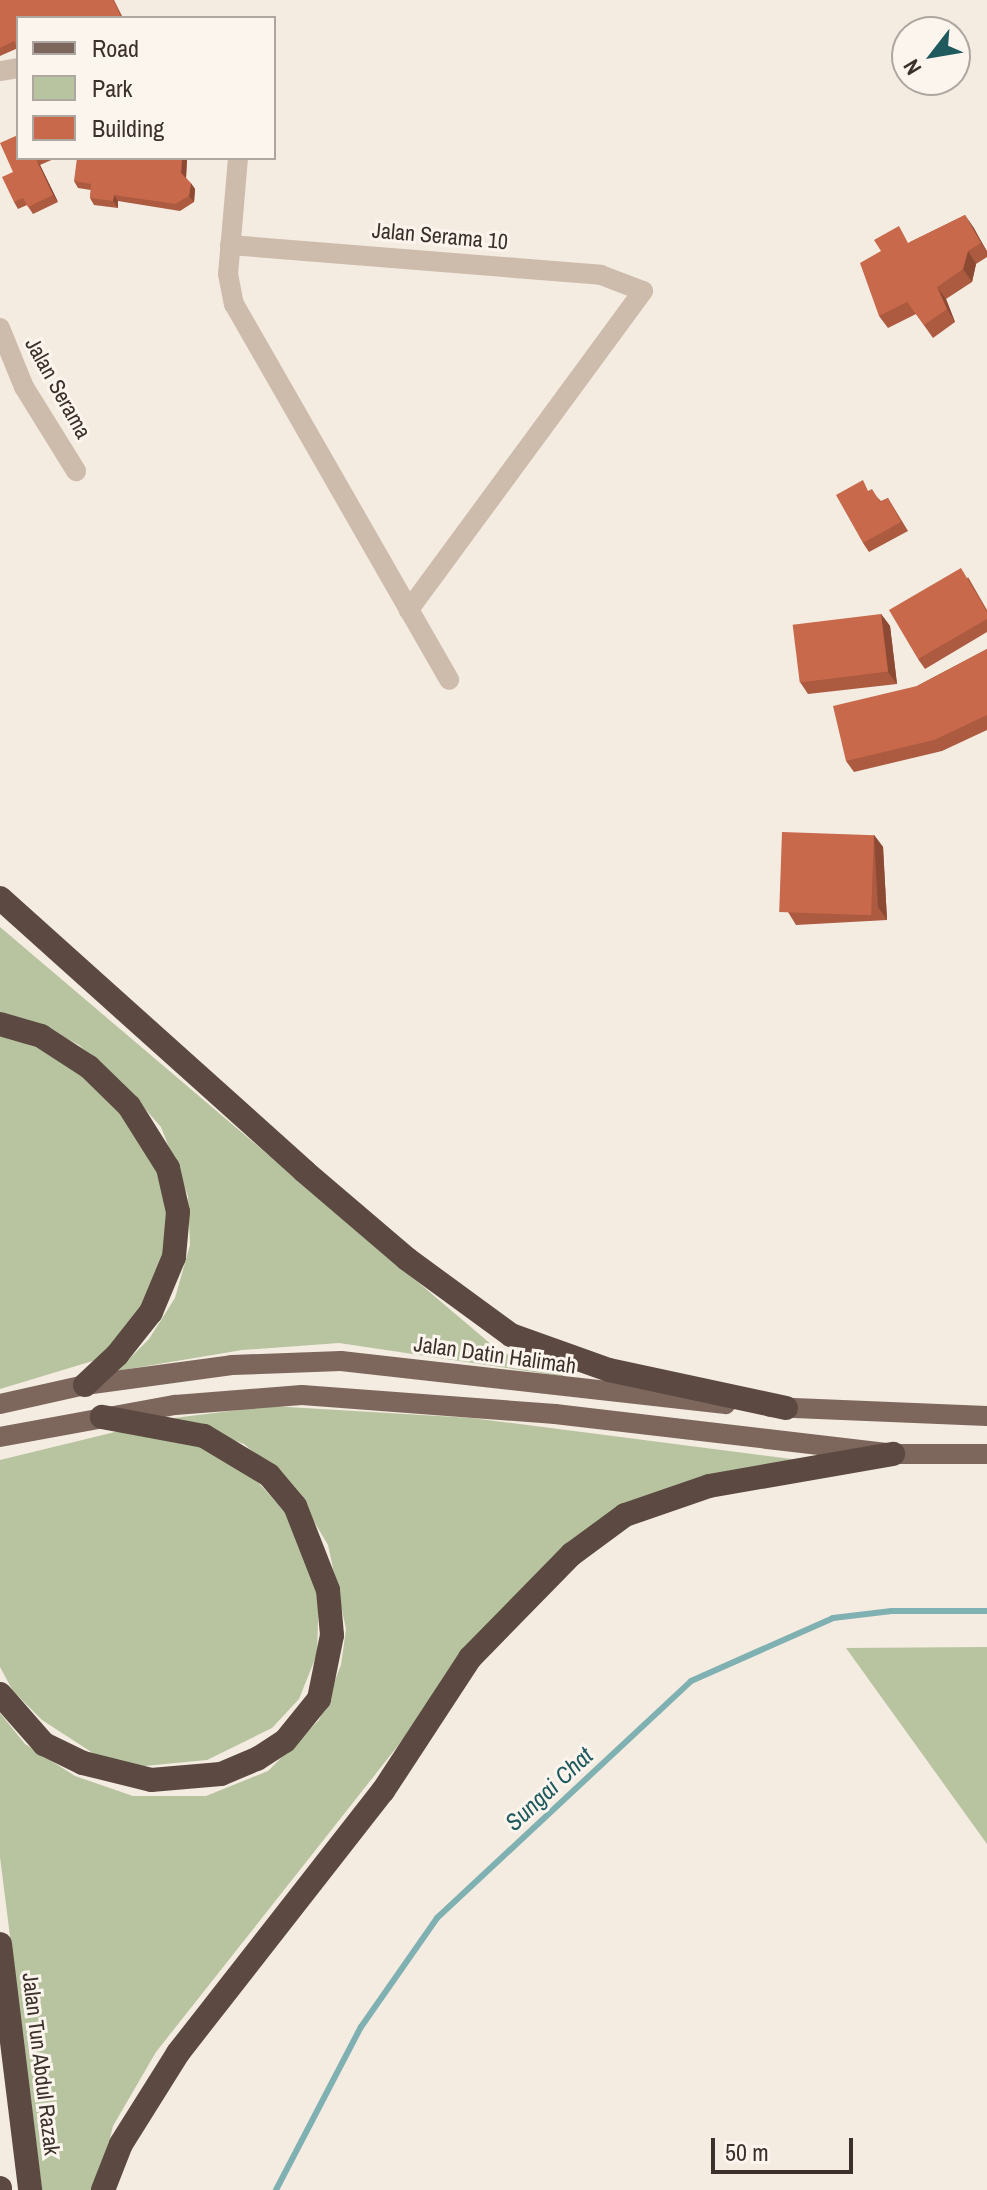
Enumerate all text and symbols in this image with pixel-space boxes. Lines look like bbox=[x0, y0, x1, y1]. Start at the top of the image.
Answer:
legend bbox=[16, 16, 276, 160]
north arrow bbox=[891, 16, 971, 96]
text: Road bbox=[92, 32, 139, 64]
text: N bbox=[896, 54, 928, 81]
text: Park bbox=[92, 72, 132, 104]
text: Building bbox=[92, 112, 164, 144]
street label: Jalan Serama 10 bbox=[371, 217, 509, 255]
street label: Jalan Serama bbox=[19, 333, 97, 443]
street label: Jalan Datin Halimah bbox=[412, 1331, 578, 1379]
water label: Sungai Chat bbox=[499, 1741, 599, 1837]
street label: Jalan Tun Abdul Razak bbox=[17, 1971, 65, 2157]
scale bar bbox=[715, 2122, 857, 2172]
text: 50 m bbox=[725, 2136, 769, 2168]

